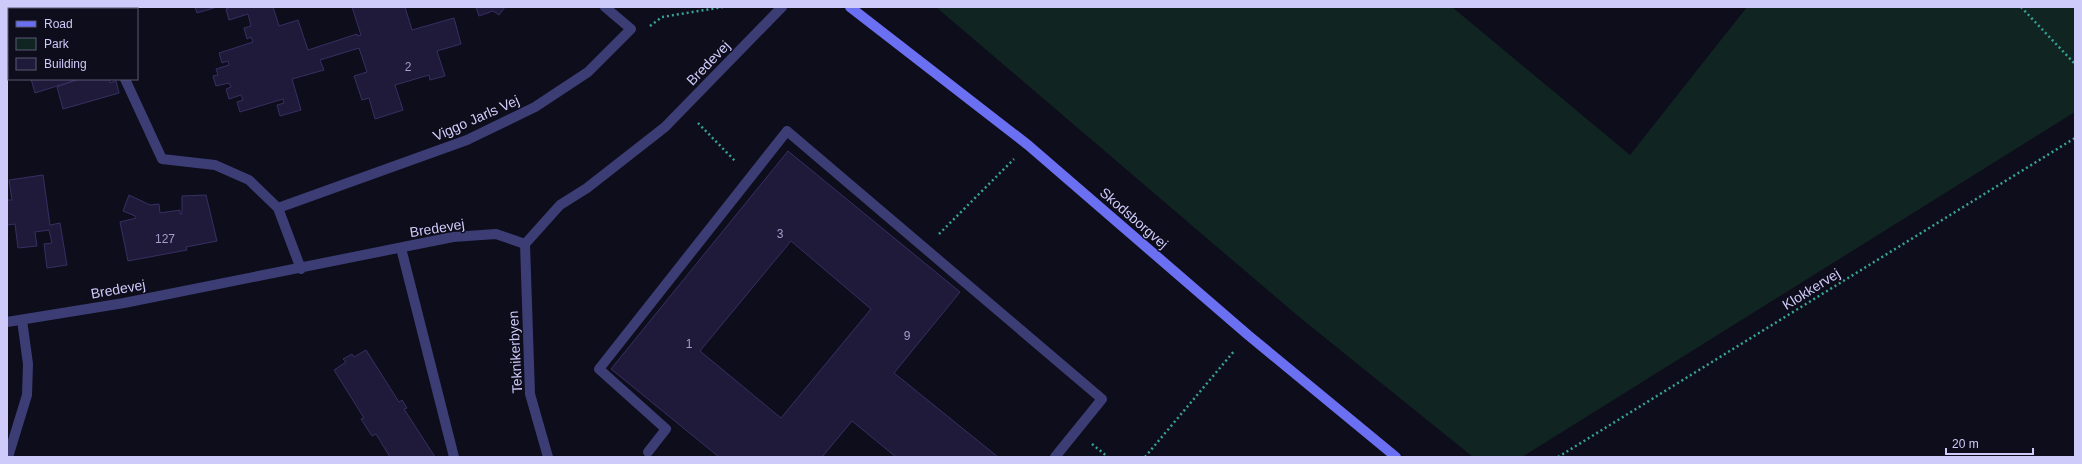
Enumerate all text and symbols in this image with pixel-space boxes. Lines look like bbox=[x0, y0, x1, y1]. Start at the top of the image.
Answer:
legend bbox=[8, 8, 138, 80]
text: Road bbox=[44, 17, 73, 31]
text: Park bbox=[44, 37, 70, 51]
street label: Bredevej bbox=[683, 38, 733, 88]
text: Building bbox=[44, 57, 87, 71]
house number: 2 bbox=[405, 60, 412, 74]
street label: Viggo Jarls Vej bbox=[431, 92, 521, 144]
street label: Skodsborgvej bbox=[1097, 184, 1171, 252]
street label: Bredevej bbox=[408, 216, 466, 240]
house number: 3 bbox=[777, 227, 784, 241]
house number: 127 bbox=[155, 232, 175, 246]
street label: Klokkervej bbox=[1779, 265, 1843, 313]
street label: Bredevej bbox=[89, 276, 147, 302]
street label: Teknikerbyen bbox=[505, 310, 525, 394]
house number: 9 bbox=[904, 329, 911, 343]
house number: 1 bbox=[686, 337, 693, 351]
scale bar bbox=[1946, 430, 2033, 456]
text: 20 m bbox=[1952, 437, 1979, 451]

